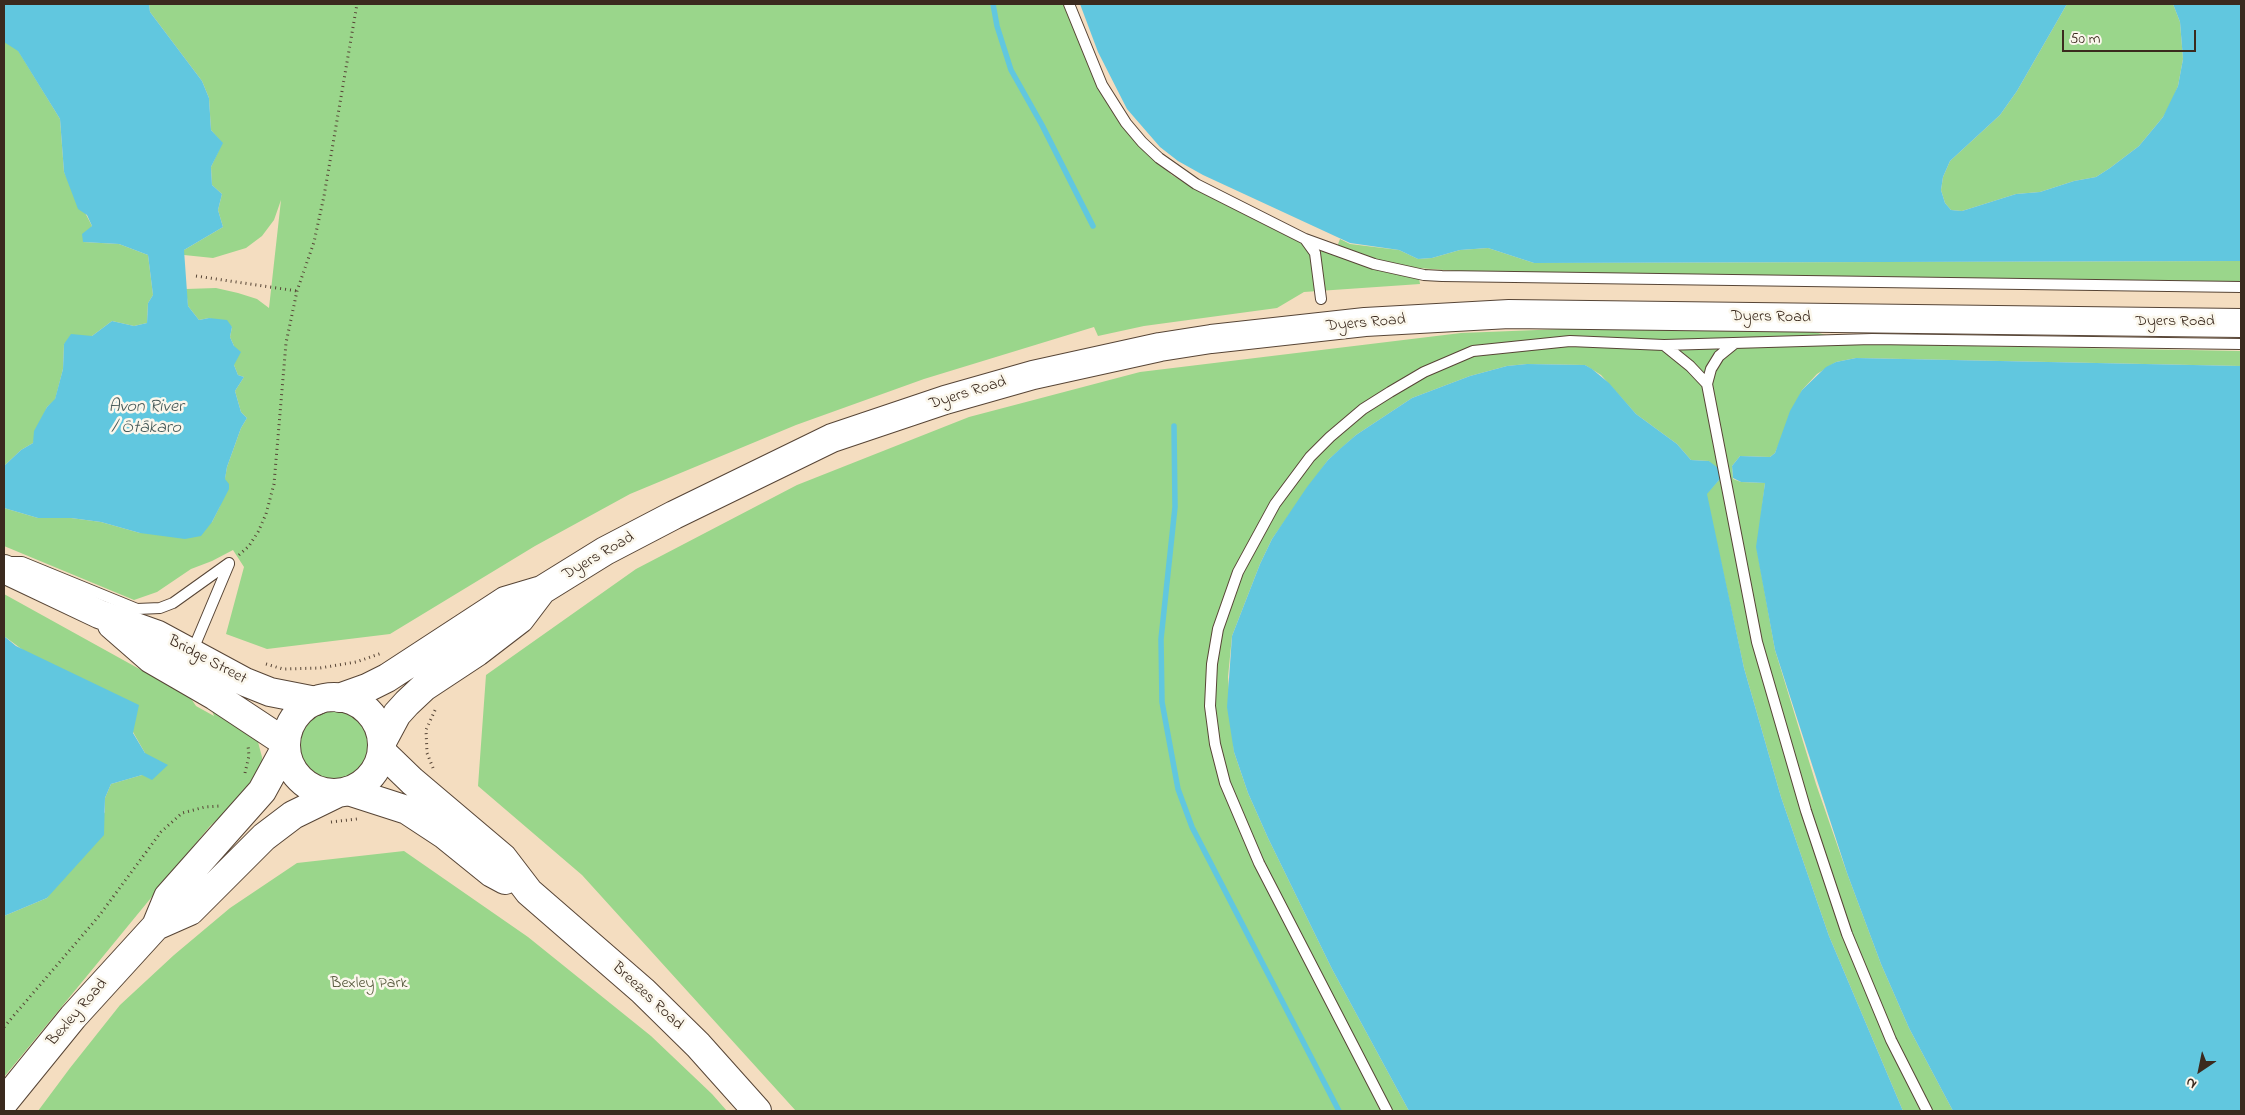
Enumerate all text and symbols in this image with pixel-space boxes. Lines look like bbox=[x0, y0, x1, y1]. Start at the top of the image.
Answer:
scale bar bbox=[2065, 20, 2199, 52]
text: 50 m bbox=[2070, 28, 2100, 50]
street label: Dyers Road bbox=[1731, 308, 1811, 328]
street label: Dyers Road bbox=[1325, 311, 1407, 337]
street label: Dyers Road bbox=[2135, 312, 2215, 332]
street label: Dyers Road bbox=[927, 373, 1009, 415]
water label: Avon River / Ōtākaro bbox=[108, 397, 184, 439]
street label: Dyers Road bbox=[560, 529, 638, 585]
street label: Bridge Street bbox=[164, 632, 250, 690]
street label: Breezes Road bbox=[607, 959, 687, 1035]
park label: Bexley Park bbox=[331, 974, 407, 994]
street label: Bexley Road bbox=[44, 976, 112, 1050]
north arrow bbox=[2175, 1045, 2225, 1095]
text: N bbox=[2182, 1072, 2201, 1094]

